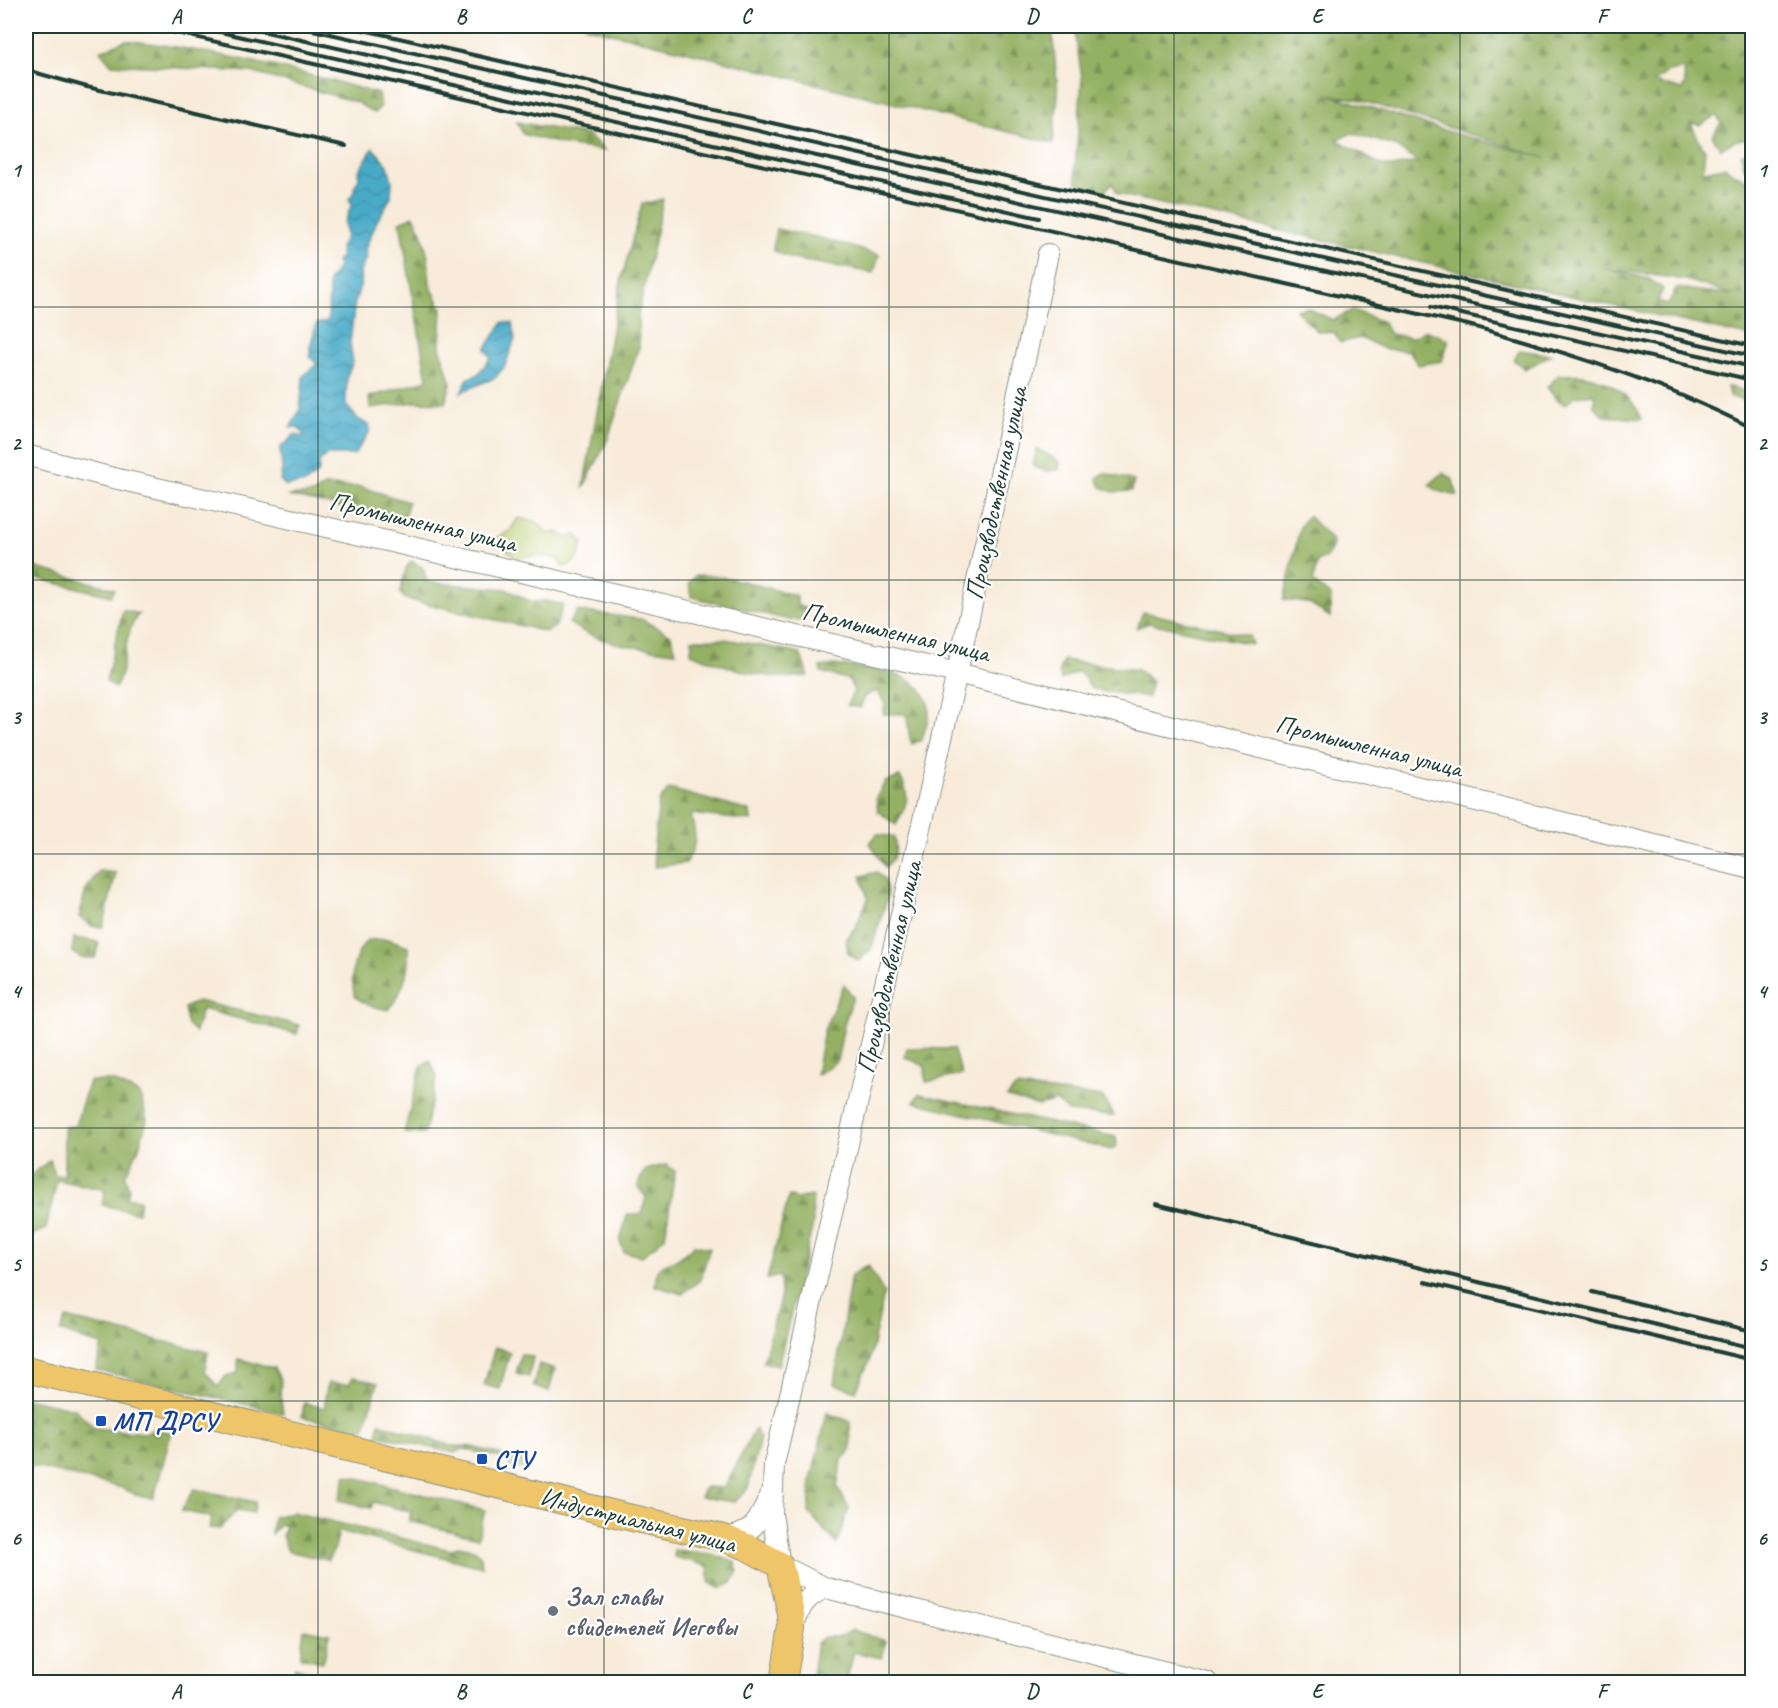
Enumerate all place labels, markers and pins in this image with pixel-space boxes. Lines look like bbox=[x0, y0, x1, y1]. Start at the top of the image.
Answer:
place label: МП ДРСУ bbox=[113, 1405, 222, 1438]
marker: МП ДРСУ bbox=[94, 1414, 108, 1428]
place label: СТУ bbox=[494, 1443, 538, 1476]
marker: СТУ bbox=[475, 1452, 489, 1466]
place label: Зал славы свидетелей Иеговы bbox=[565, 1580, 739, 1643]
marker: Зал славы свидетелей Иеговы bbox=[546, 1604, 560, 1618]

